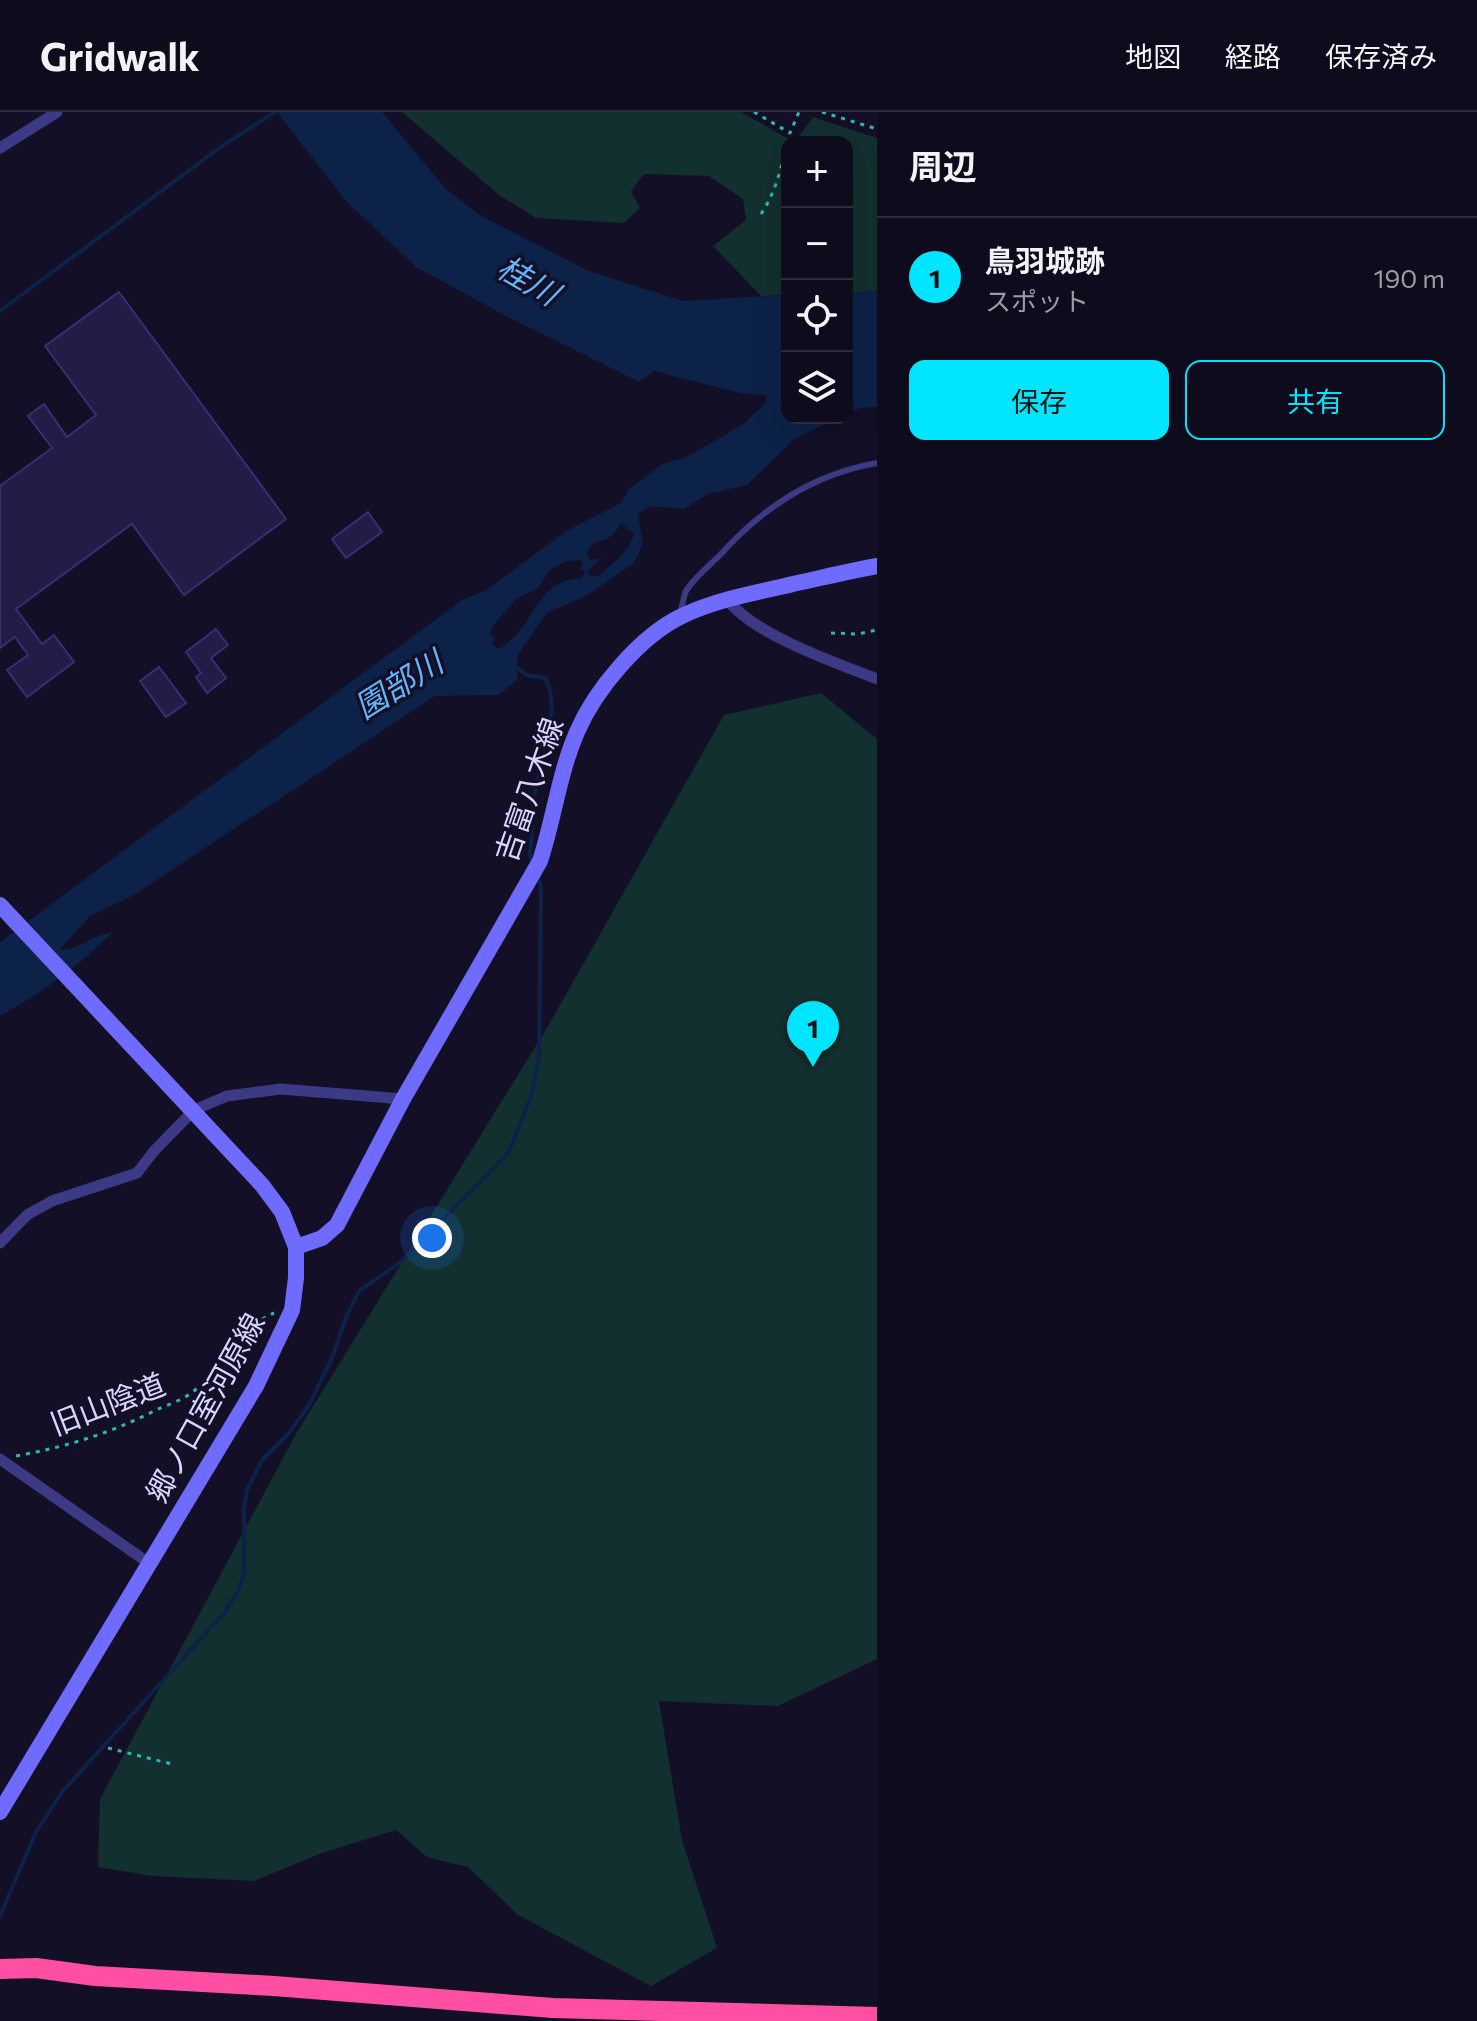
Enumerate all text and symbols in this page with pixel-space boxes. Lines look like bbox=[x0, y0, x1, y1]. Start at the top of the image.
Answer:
text: Gridwalk bbox=[40, 32, 200, 79]
text: 地図 bbox=[1125, 39, 1181, 73]
text: 経路 bbox=[1225, 39, 1281, 73]
text: 保存済み bbox=[1325, 39, 1437, 73]
map controls bbox=[781, 136, 853, 424]
button: + bbox=[781, 136, 853, 208]
text: 周辺 bbox=[909, 144, 977, 186]
button: − bbox=[781, 208, 853, 280]
text: 鳥羽城跡 bbox=[985, 241, 1105, 278]
water label: 桂川 bbox=[491, 246, 569, 314]
text: 1 bbox=[929, 262, 941, 293]
text: 190 m bbox=[1373, 262, 1445, 293]
button: locate bbox=[781, 280, 853, 352]
text: スポット bbox=[985, 285, 1089, 316]
button: layers bbox=[781, 352, 853, 424]
button: 保存 bbox=[909, 360, 1169, 440]
button: 共有 bbox=[1185, 360, 1445, 440]
water label: 園部川 bbox=[347, 639, 452, 726]
street label: 吉富八木線 bbox=[486, 712, 570, 866]
pin: 1 bbox=[787, 1001, 839, 1067]
your location bbox=[412, 1218, 452, 1258]
street label: 郷ノ口室河原線 bbox=[137, 1306, 271, 1508]
street label: 旧山陰道 bbox=[44, 1364, 170, 1441]

